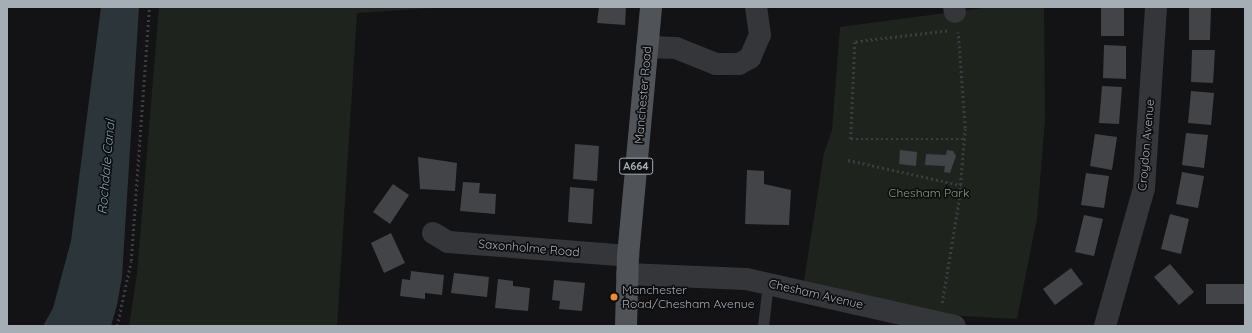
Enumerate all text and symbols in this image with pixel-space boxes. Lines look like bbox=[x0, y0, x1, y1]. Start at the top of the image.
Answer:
street label: Manchester Road bbox=[632, 46, 654, 144]
street label: Croydon Avenue bbox=[1135, 99, 1157, 191]
water label: Rochdale Canal bbox=[94, 119, 118, 215]
road number: A664 bbox=[619, 157, 653, 175]
park label: Chesham Park bbox=[889, 186, 969, 200]
street label: Saxonholme Road bbox=[478, 236, 580, 260]
street label: Chesham Avenue bbox=[767, 276, 865, 312]
place label: Manchester Road/Chesham Avenue bbox=[622, 283, 754, 311]
marker: Manchester Road/Chesham Avenue bbox=[609, 292, 619, 302]

